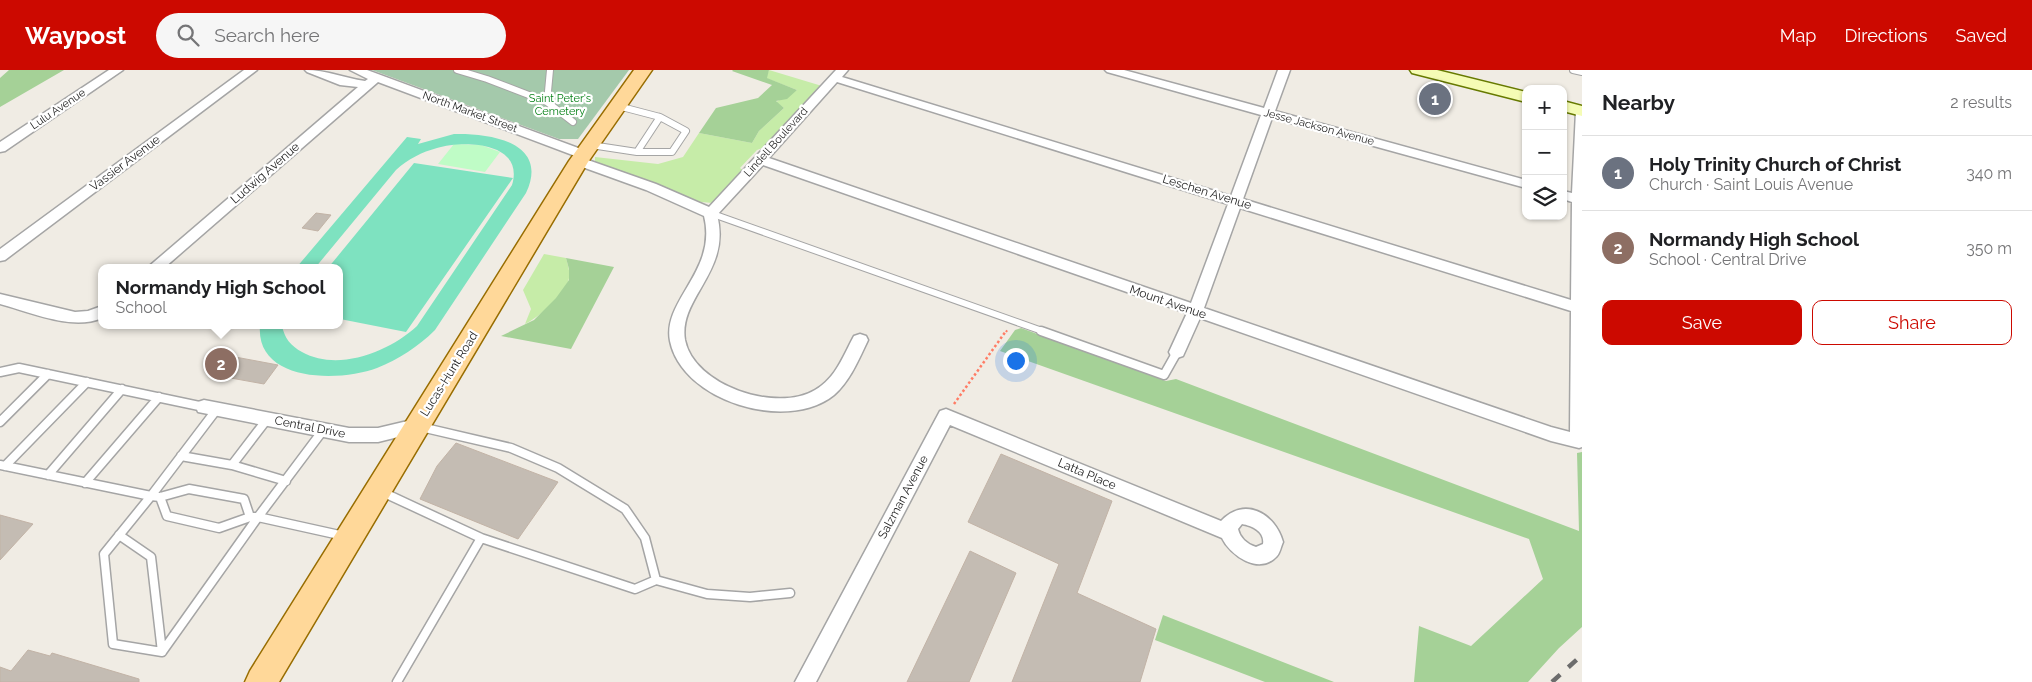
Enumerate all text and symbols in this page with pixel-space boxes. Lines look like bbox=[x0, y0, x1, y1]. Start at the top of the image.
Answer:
search box bbox=[156, 13, 506, 58]
text: Waypost bbox=[25, 21, 126, 50]
icon: search bbox=[174, 21, 202, 49]
text: Search here bbox=[214, 24, 320, 46]
text: Map bbox=[1780, 25, 1816, 46]
text: Directions bbox=[1844, 25, 1928, 46]
text: Saved bbox=[1956, 25, 2007, 46]
pin: 1 bbox=[1419, 80, 1451, 118]
map controls bbox=[1522, 85, 1567, 220]
button: + bbox=[1522, 85, 1567, 130]
street label: Lulu Avenue bbox=[28, 86, 88, 132]
street label: North Market Street bbox=[421, 89, 520, 135]
text: Nearby bbox=[1602, 90, 1675, 115]
park label: Saint Peter's Cemetery bbox=[529, 92, 591, 118]
text: 2 results bbox=[1950, 93, 2012, 112]
street label: Lindell Boulevard bbox=[741, 104, 811, 179]
street label: Jesse Jackson Avenue bbox=[1262, 106, 1376, 148]
button: − bbox=[1522, 130, 1567, 175]
street label: Vassier Avenue bbox=[87, 132, 163, 194]
street label: Ludwig Avenue bbox=[228, 139, 302, 207]
text: Holy Trinity Church of Christ bbox=[1649, 153, 1901, 175]
text: 1 bbox=[1614, 164, 1622, 183]
text: 340 m bbox=[1966, 164, 2012, 183]
street label: Leschen Avenue bbox=[1161, 172, 1253, 212]
button: layers bbox=[1522, 175, 1567, 220]
text: Church · Saint Louis Avenue bbox=[1649, 175, 1853, 194]
text: Normandy High School bbox=[1649, 228, 1859, 250]
text: 2 bbox=[1613, 239, 1623, 258]
text: 350 m bbox=[1966, 239, 2012, 258]
text: School · Central Drive bbox=[1649, 250, 1806, 269]
popup bbox=[98, 264, 343, 329]
text: Normandy High School bbox=[116, 276, 325, 298]
street label: Mount Avenue bbox=[1128, 282, 1208, 322]
text: School bbox=[116, 298, 167, 317]
button: Save bbox=[1602, 300, 1802, 345]
button: Share bbox=[1812, 300, 2012, 345]
street label: Lucas-Hunt Road bbox=[417, 329, 481, 419]
pin: 2 bbox=[205, 345, 237, 383]
your location bbox=[1003, 348, 1029, 374]
street label: Central Drive bbox=[274, 413, 346, 441]
street label: Salzman Avenue bbox=[875, 453, 931, 541]
street label: Latta Place bbox=[1056, 455, 1118, 493]

